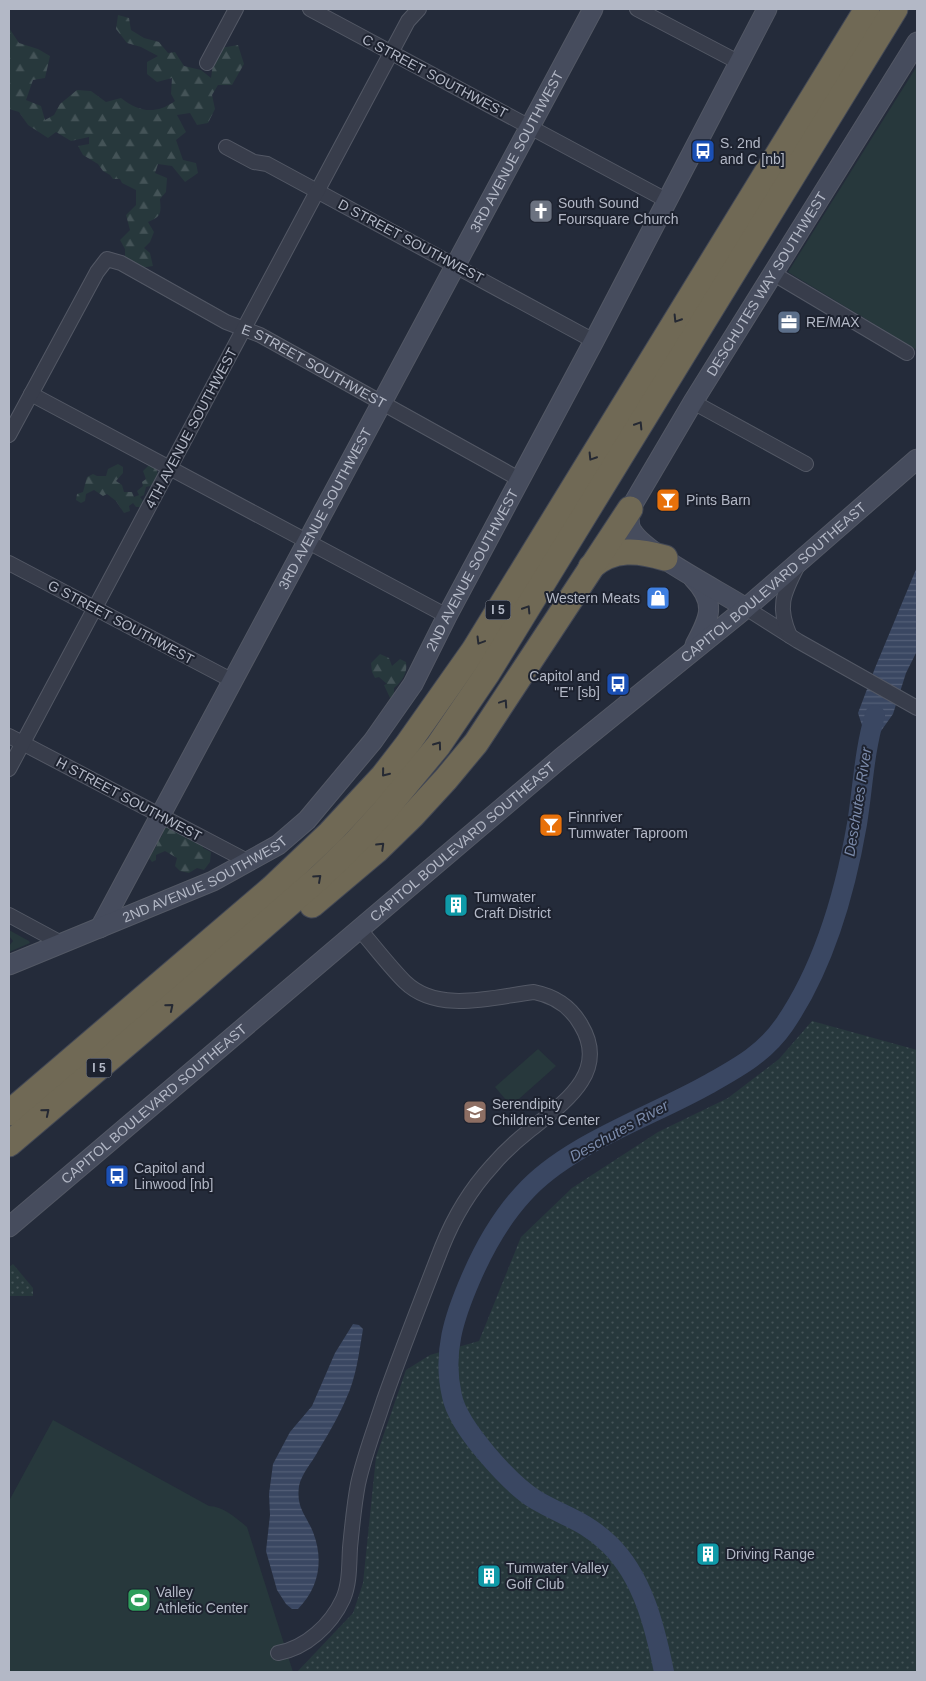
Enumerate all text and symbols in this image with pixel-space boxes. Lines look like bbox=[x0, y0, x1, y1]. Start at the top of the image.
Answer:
street label: C STREET SOUTHWEST bbox=[360, 31, 511, 121]
street label: 3RD AVENUE SOUTHWEST bbox=[467, 68, 567, 235]
place label: S. 2nd and C [nb] bbox=[720, 135, 785, 167]
bus stop icon: S. 2nd and C [nb] bbox=[690, 138, 716, 164]
street label: DESCHUTES WAY SOUTHWEST bbox=[703, 189, 830, 379]
place label: South Sound Foursquare Church bbox=[558, 195, 679, 227]
street label: D STREET SOUTHWEST bbox=[336, 196, 487, 286]
church icon: South Sound Foursquare Church bbox=[528, 198, 554, 224]
office icon: RE/MAX bbox=[776, 309, 802, 335]
one-way arrow bbox=[673, 313, 683, 322]
place label: RE/MAX bbox=[806, 314, 860, 330]
street label: E STREET SOUTHWEST bbox=[240, 321, 389, 412]
street label: 4TH AVENUE SOUTHWEST bbox=[142, 345, 240, 511]
one-way arrow bbox=[633, 422, 643, 431]
street label: 3RD AVENUE SOUTHWEST bbox=[275, 425, 375, 592]
one-way arrow bbox=[588, 452, 598, 461]
street label: 2ND AVENUE SOUTHWEST bbox=[423, 486, 522, 654]
bar icon: Pints Barn bbox=[655, 487, 681, 513]
place label: Pints Barn bbox=[686, 492, 751, 508]
street label: CAPITOL BOULEVARD SOUTHEAST bbox=[678, 499, 870, 666]
street label: G STREET SOUTHWEST bbox=[45, 577, 197, 668]
shop icon: Western Meats bbox=[645, 585, 671, 611]
place label: Western Meats bbox=[546, 590, 640, 606]
road number: I 5 bbox=[486, 600, 510, 620]
one-way arrow bbox=[521, 605, 530, 614]
one-way arrow bbox=[476, 635, 486, 644]
place label: Capitol and "E" [sb] bbox=[529, 668, 600, 700]
bus stop icon: Capitol and "E" [sb] bbox=[605, 671, 631, 697]
one-way arrow bbox=[498, 699, 507, 709]
one-way arrow bbox=[433, 742, 441, 751]
water label: Deschutes River bbox=[841, 745, 875, 858]
street label: H STREET SOUTHWEST bbox=[54, 754, 205, 844]
street label: CAPITOL BOULEVARD SOUTHEAST bbox=[367, 758, 559, 925]
one-way arrow bbox=[382, 767, 391, 776]
place label: Finnriver Tumwater Taproom bbox=[568, 809, 688, 841]
bar icon: Finnriver Tumwater Taproom bbox=[538, 812, 564, 838]
street label: 2ND AVENUE SOUTHWEST bbox=[120, 832, 291, 925]
one-way arrow bbox=[375, 842, 384, 851]
one-way arrow bbox=[312, 875, 321, 884]
place label: Tumwater Craft District bbox=[474, 889, 551, 921]
building icon: Tumwater Craft District bbox=[443, 892, 469, 918]
one-way arrow bbox=[164, 1005, 173, 1013]
street label: CAPITOL BOULEVARD SOUTHEAST bbox=[58, 1021, 250, 1187]
road number: I 5 bbox=[86, 1058, 112, 1078]
place label: Serendipity Children's Center bbox=[492, 1096, 600, 1128]
water label: Deschutes River bbox=[567, 1096, 672, 1165]
school or university icon: Serendipity Children's Center bbox=[462, 1099, 488, 1125]
one-way arrow bbox=[40, 1110, 49, 1118]
place label: Capitol and Linwood [nb] bbox=[134, 1160, 213, 1192]
bus stop icon: Capitol and Linwood [nb] bbox=[104, 1163, 130, 1189]
building icon: Driving Range bbox=[695, 1541, 721, 1567]
place label: Driving Range bbox=[726, 1546, 815, 1562]
place label: Tumwater Valley Golf Club bbox=[506, 1560, 609, 1592]
building icon: Tumwater Valley Golf Club bbox=[476, 1563, 502, 1589]
place label: Valley Athletic Center bbox=[156, 1584, 248, 1616]
sports icon: Valley Athletic Center bbox=[126, 1587, 152, 1613]

